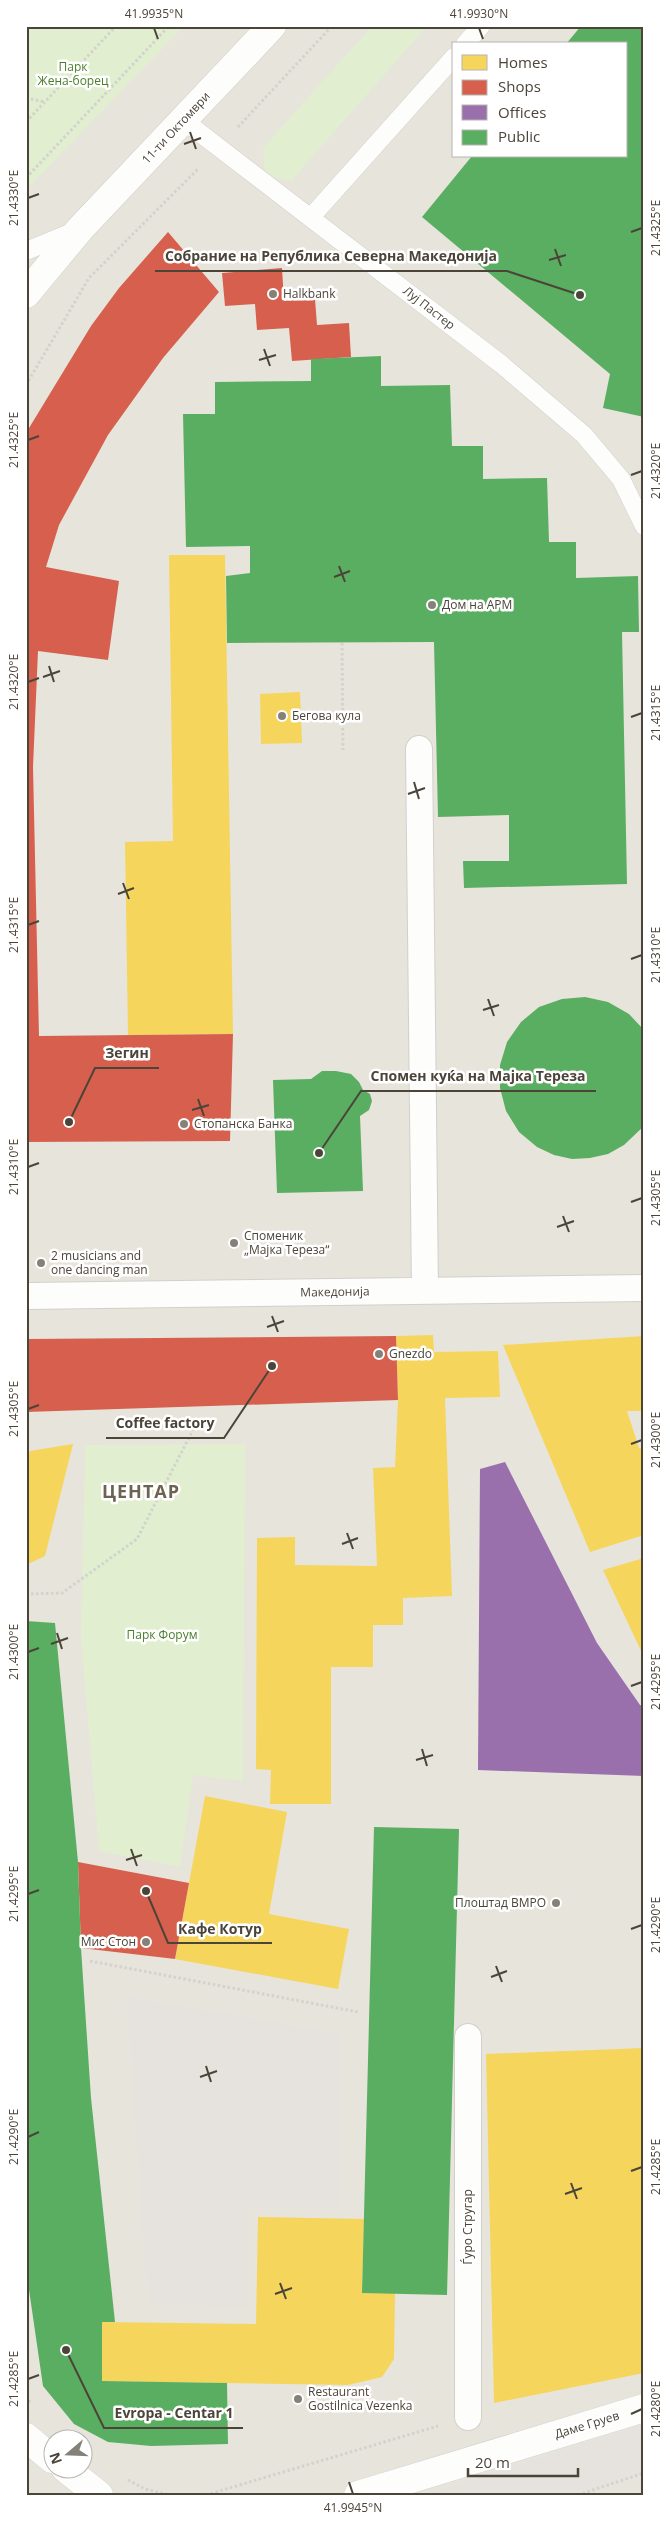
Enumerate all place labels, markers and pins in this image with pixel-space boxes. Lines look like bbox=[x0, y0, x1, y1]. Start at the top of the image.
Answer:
callout: Собрание на Република Северна Македонија bbox=[155, 242, 507, 271]
place label: Halkbank bbox=[283, 285, 336, 302]
marker: Halkbank bbox=[267, 288, 279, 300]
place label: Дом на АРМ bbox=[442, 596, 512, 613]
marker: Дом на АРМ bbox=[426, 599, 438, 611]
place label: Бегова кула bbox=[292, 707, 361, 724]
marker: Бегова кула bbox=[276, 710, 288, 722]
callout: Зегин bbox=[95, 1039, 159, 1068]
callout: Спомен куќа на Мајка Тереза bbox=[361, 1062, 596, 1091]
place label: Стопанска Банка bbox=[194, 1115, 292, 1132]
marker: Стопанска Банка bbox=[178, 1118, 190, 1130]
place label: Споменик „Мајка Тереза“ bbox=[244, 1227, 330, 1258]
marker: Споменик „Мајка Тереза“ bbox=[228, 1237, 240, 1249]
place label: 2 musicians and one dancing man bbox=[51, 1247, 148, 1278]
marker: 2 musicians and one dancing man bbox=[35, 1257, 47, 1269]
place label: Gnezdo bbox=[389, 1345, 432, 1362]
marker: Gnezdo bbox=[373, 1348, 385, 1360]
callout: Coffee factory bbox=[106, 1409, 224, 1438]
place label: Плоштад ВМРО bbox=[455, 1894, 546, 1911]
marker: Плоштад ВМРО bbox=[550, 1897, 562, 1909]
callout: Кафе Котур bbox=[168, 1914, 272, 1943]
place label: Мис Стон bbox=[81, 1933, 136, 1950]
marker: Мис Стон bbox=[140, 1936, 152, 1948]
place label: Restaurant Gostilnica Vezenka bbox=[308, 2383, 413, 2414]
marker: Restaurant Gostilnica Vezenka bbox=[292, 2393, 304, 2405]
callout: Evropa - Centar 1 bbox=[104, 2399, 243, 2428]

